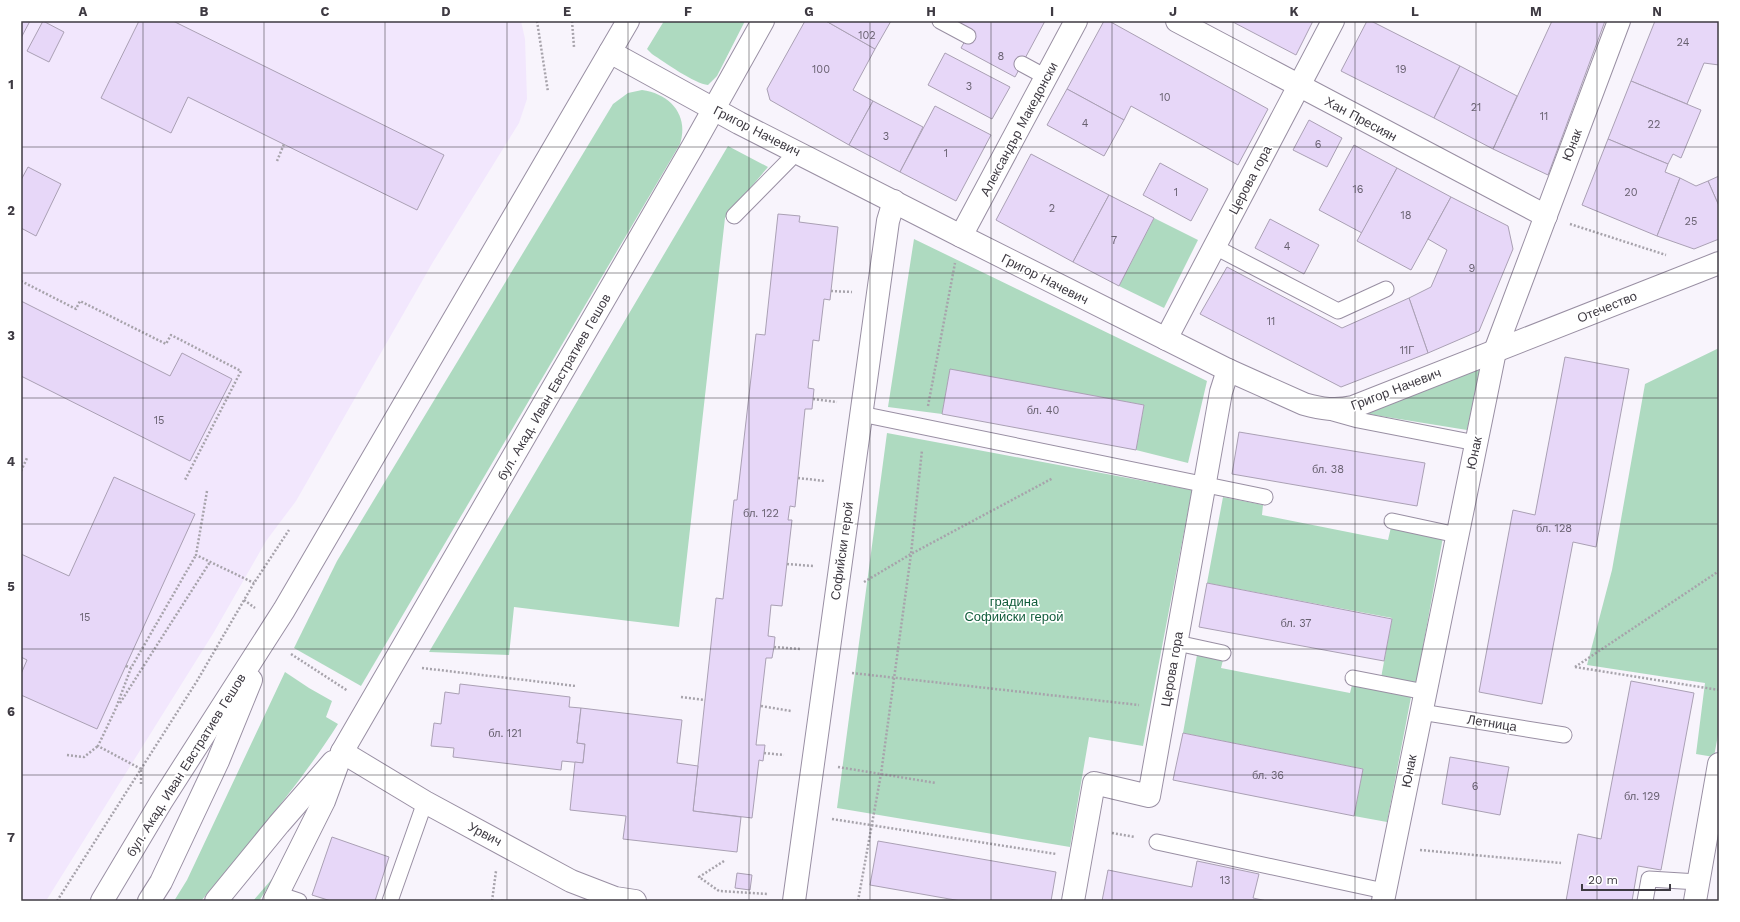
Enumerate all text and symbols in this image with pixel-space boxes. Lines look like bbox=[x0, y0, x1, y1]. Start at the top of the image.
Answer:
text: A bbox=[79, 4, 88, 19]
text: B bbox=[200, 4, 209, 19]
text: C bbox=[321, 4, 330, 19]
text: D bbox=[441, 4, 451, 19]
text: E bbox=[563, 4, 571, 19]
text: F bbox=[684, 4, 692, 19]
text: G bbox=[804, 4, 814, 19]
text: H bbox=[926, 4, 936, 19]
text: I bbox=[1050, 4, 1054, 19]
text: J bbox=[1169, 4, 1177, 19]
text: K bbox=[1289, 4, 1299, 19]
text: L bbox=[1411, 4, 1419, 19]
text: M bbox=[1530, 4, 1542, 19]
text: N bbox=[1652, 4, 1662, 19]
house number: 102 bbox=[858, 29, 876, 42]
house number: 24 bbox=[1677, 36, 1690, 49]
house number: 8 bbox=[998, 50, 1005, 63]
street label: Александър Македонски bbox=[977, 59, 1061, 199]
house number: 100 bbox=[812, 63, 830, 76]
house number: 19 bbox=[1395, 63, 1407, 76]
text: 1 bbox=[8, 77, 14, 92]
house number: 3 bbox=[966, 80, 972, 93]
house number: 10 bbox=[1159, 91, 1171, 104]
street label: Хан Пресиян bbox=[1322, 94, 1400, 144]
house number: 21 bbox=[1471, 101, 1481, 114]
street label: Григор Начевич bbox=[711, 103, 803, 159]
house number: 11 bbox=[1540, 110, 1548, 123]
house number: 4 bbox=[1082, 117, 1089, 130]
house number: 22 bbox=[1648, 118, 1660, 131]
street label: Юнак bbox=[1559, 127, 1585, 163]
house number: 3 bbox=[883, 130, 889, 143]
house number: 6 bbox=[1315, 138, 1322, 151]
street label: Церова гора bbox=[1226, 142, 1275, 217]
house number: 1 bbox=[944, 147, 948, 160]
house number: 16 bbox=[1353, 183, 1364, 196]
house number: 1 bbox=[1174, 186, 1178, 199]
house number: 20 bbox=[1624, 186, 1638, 199]
house number: 2 bbox=[1049, 202, 1055, 215]
text: 2 bbox=[7, 203, 15, 218]
house number: 18 bbox=[1400, 209, 1412, 222]
house number: 25 bbox=[1685, 215, 1697, 228]
house number: 7 bbox=[1111, 234, 1117, 247]
house number: 4 bbox=[1284, 240, 1291, 253]
street label: Григор Начевич bbox=[999, 251, 1091, 307]
house number: 9 bbox=[1469, 262, 1476, 275]
street label: Отечество bbox=[1575, 288, 1639, 326]
street label: бул. Акад. Иван Евстратиев Гешов bbox=[494, 291, 614, 483]
house number: 11 bbox=[1267, 315, 1275, 328]
text: 3 bbox=[7, 328, 15, 343]
house number: 11Г bbox=[1400, 344, 1414, 357]
street label: Григор Начевич bbox=[1349, 365, 1443, 413]
house number: бл. 40 bbox=[1027, 404, 1059, 417]
house number: 15 bbox=[154, 414, 164, 427]
street label: Юнак bbox=[1463, 435, 1485, 471]
text: 4 bbox=[7, 454, 16, 469]
house number: бл. 38 bbox=[1312, 463, 1344, 476]
street label: Софийски герой bbox=[828, 501, 856, 601]
house number: бл. 122 bbox=[743, 507, 779, 520]
house number: бл. 128 bbox=[1536, 522, 1572, 535]
text: 5 bbox=[7, 579, 15, 594]
park label: градина Софийски герой bbox=[964, 594, 1064, 624]
house number: 15 bbox=[80, 611, 90, 624]
house number: бл. 37 bbox=[1280, 617, 1312, 630]
street label: Церова гора bbox=[1158, 630, 1186, 708]
street label: бул. Акад. Иван Евстратиев Гешов bbox=[123, 671, 249, 859]
text: 6 bbox=[7, 704, 15, 719]
street label: Летница bbox=[1466, 712, 1519, 734]
house number: бл. 121 bbox=[488, 727, 522, 740]
street label: Юнак bbox=[1398, 753, 1420, 789]
house number: бл. 36 bbox=[1252, 769, 1284, 782]
house number: 6 bbox=[1472, 780, 1479, 793]
house number: бл. 129 bbox=[1624, 790, 1660, 803]
street label: Урвич bbox=[466, 819, 504, 849]
text: 7 bbox=[7, 830, 15, 845]
scale bar bbox=[1582, 866, 1670, 892]
text: 20 m bbox=[1588, 873, 1618, 887]
house number: 13 bbox=[1220, 874, 1230, 887]

